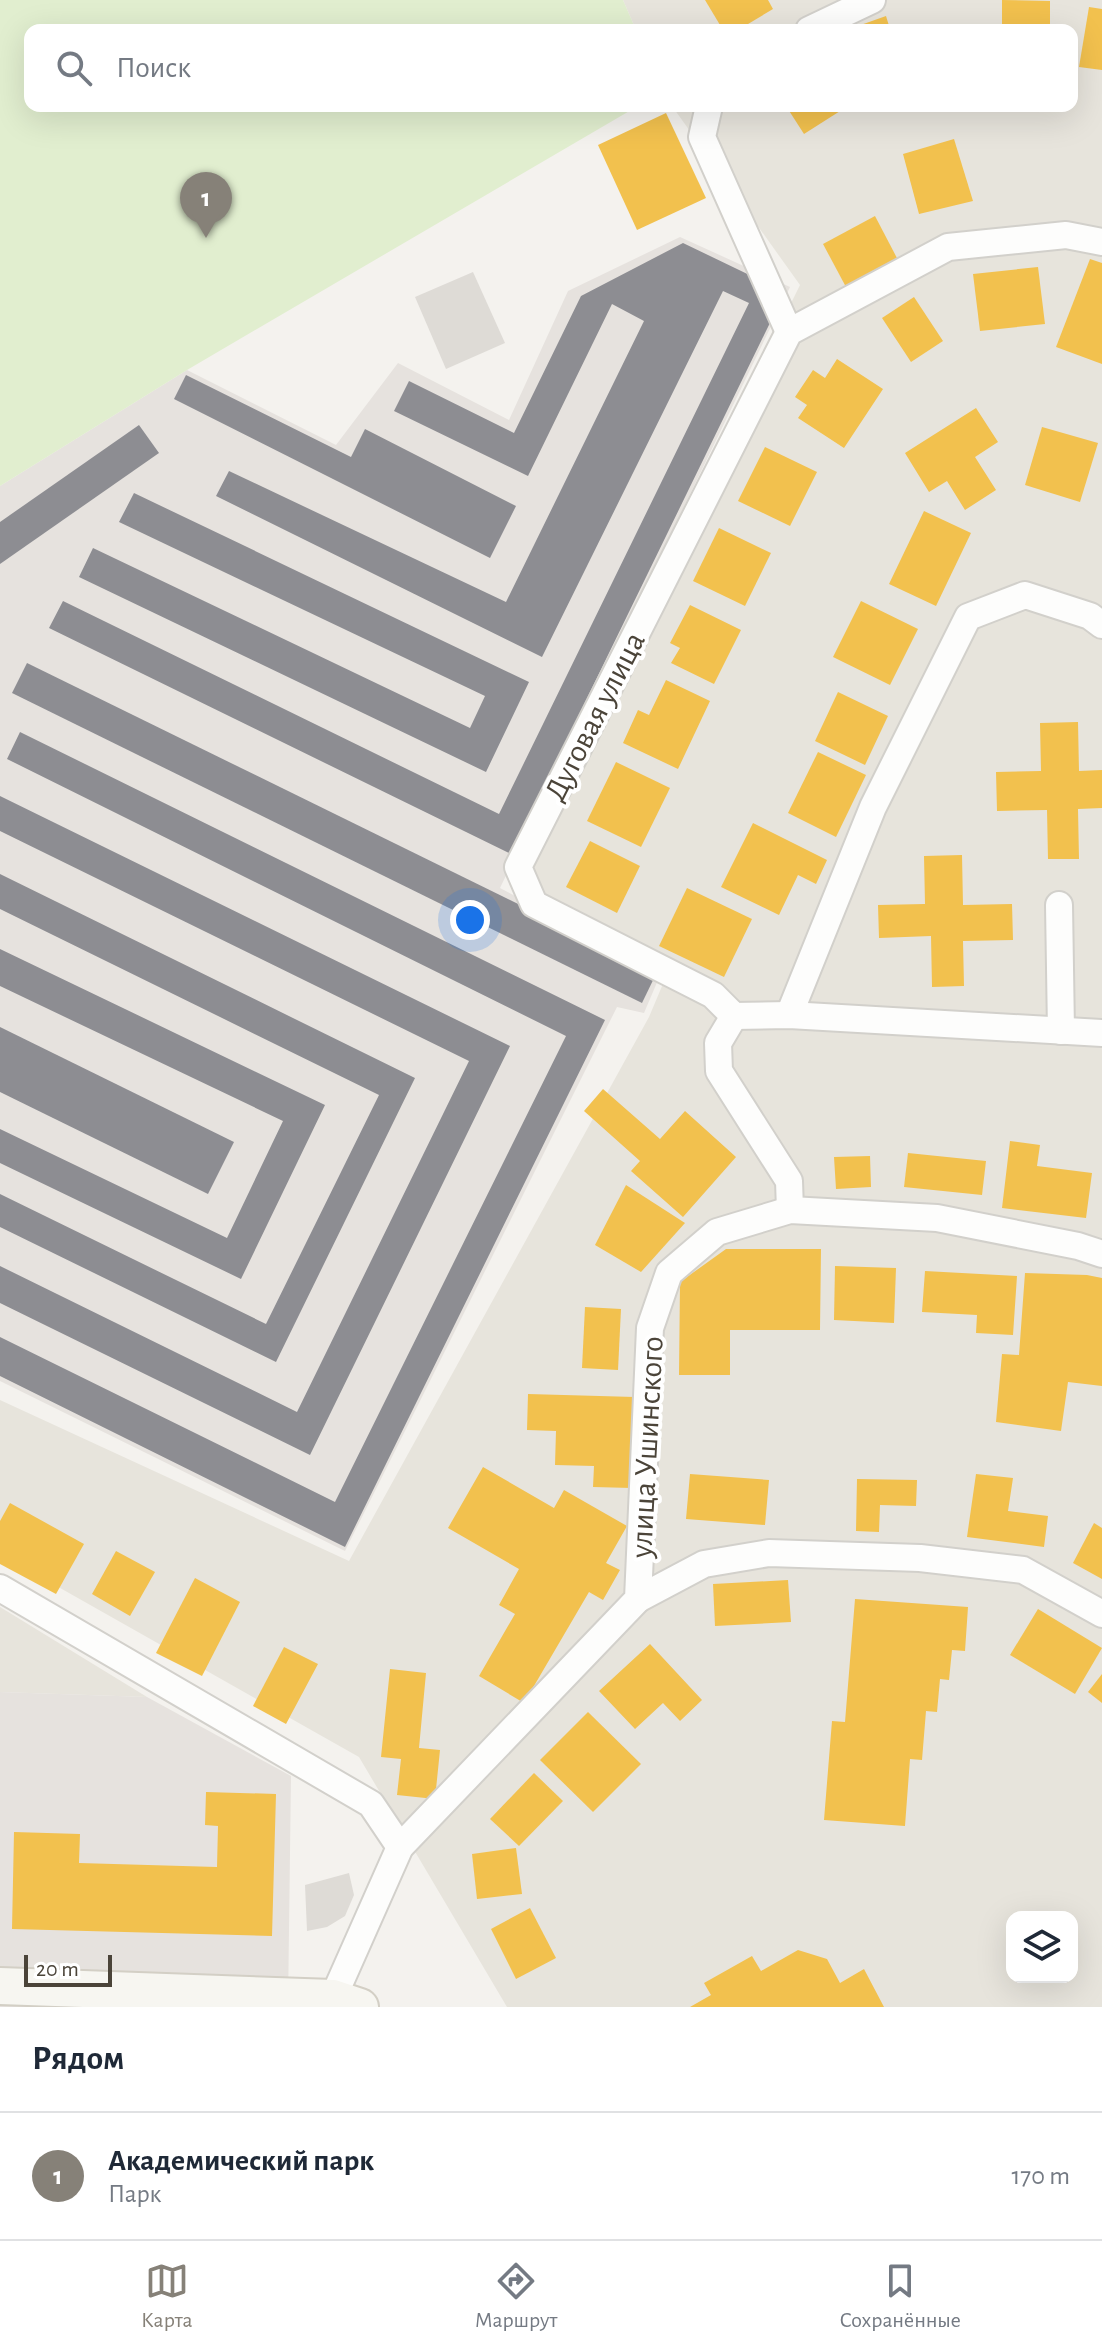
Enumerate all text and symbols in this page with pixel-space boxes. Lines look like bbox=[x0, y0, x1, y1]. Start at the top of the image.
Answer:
search box bbox=[24, 24, 1078, 112]
icon: search bbox=[52, 46, 96, 90]
text: Поиск bbox=[116, 53, 191, 83]
pin: 1 bbox=[180, 172, 232, 238]
street label: Дуговая улица bbox=[539, 627, 651, 806]
your location bbox=[450, 900, 490, 940]
street label: улица Ушинского bbox=[625, 1335, 669, 1560]
map controls bbox=[1006, 1911, 1078, 1983]
button: layers bbox=[1006, 1911, 1078, 1983]
scale bar bbox=[24, 1951, 112, 1987]
text: 20 m bbox=[36, 1958, 79, 1980]
text: Рядом bbox=[32, 2042, 124, 2076]
text: Академический парк bbox=[108, 2146, 374, 2176]
text: 1 bbox=[53, 2163, 63, 2189]
text: 170 m bbox=[1011, 2163, 1070, 2189]
text: Парк bbox=[108, 2181, 161, 2207]
tab: Карта bbox=[141, 2259, 193, 2333]
tab: Маршрут bbox=[475, 2259, 557, 2333]
tab: Сохранённые bbox=[839, 2259, 961, 2333]

